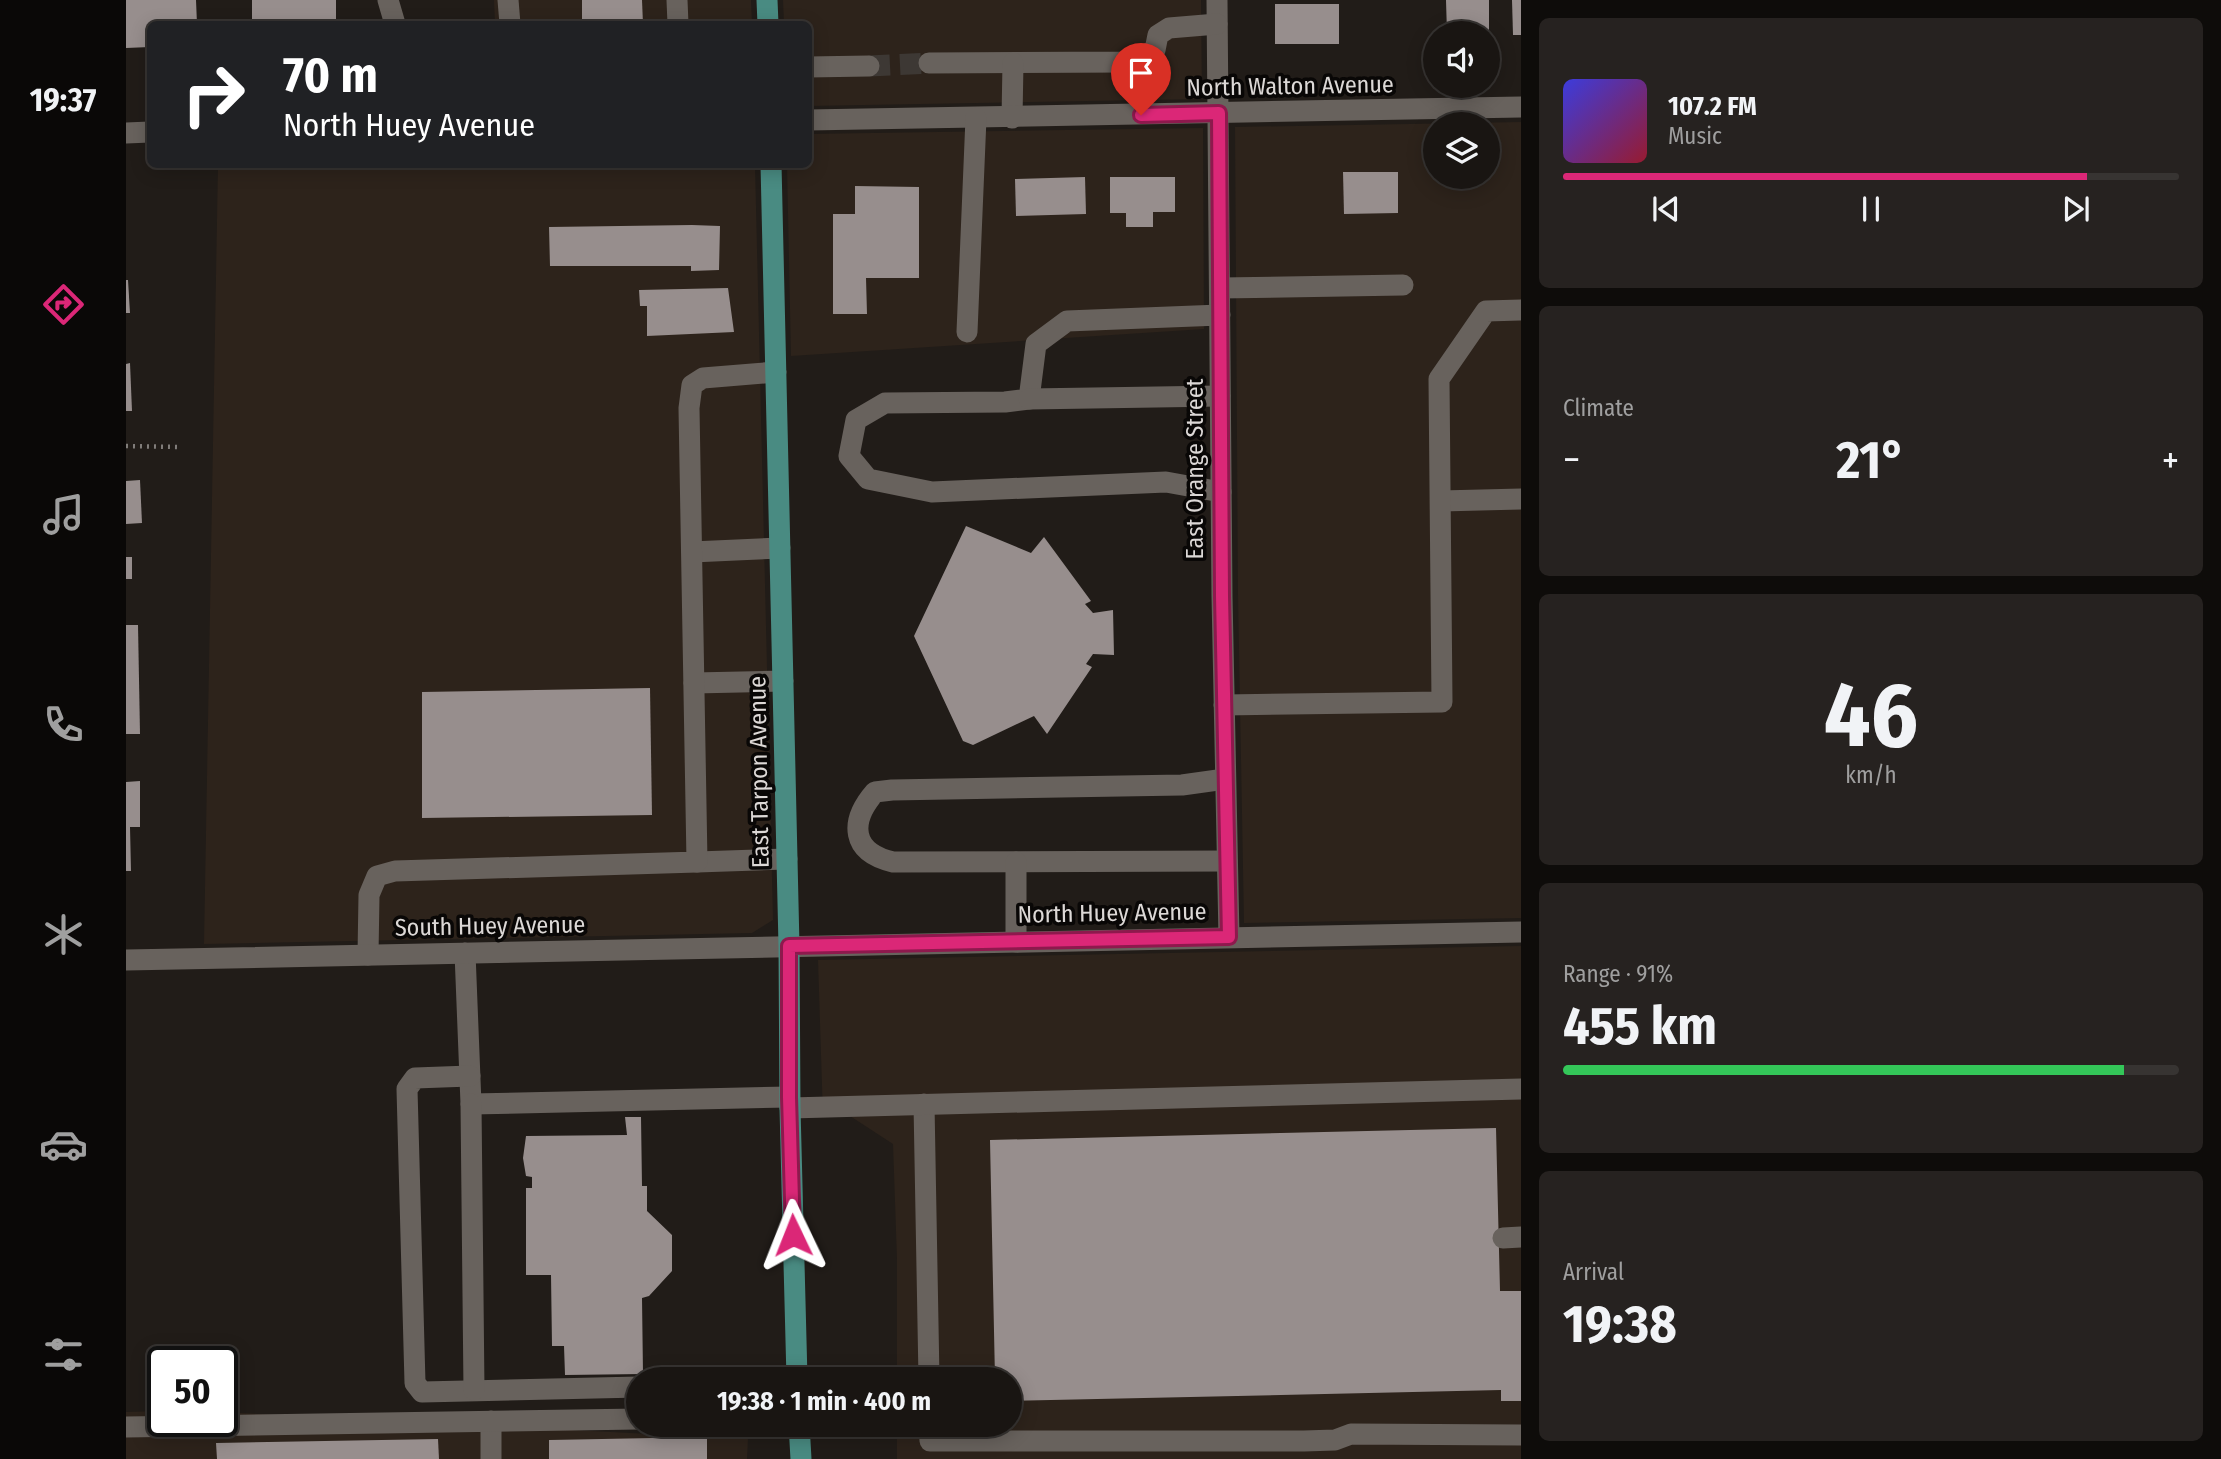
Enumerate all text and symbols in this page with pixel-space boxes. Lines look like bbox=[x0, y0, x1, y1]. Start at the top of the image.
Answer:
map controls bbox=[1423, 21, 1500, 189]
button: sound bbox=[1423, 21, 1500, 98]
pin bbox=[1111, 43, 1171, 115]
text: 70 m bbox=[283, 46, 378, 105]
icon: right bbox=[168, 49, 259, 140]
icon: arrive bbox=[1122, 54, 1160, 92]
street label: North Walton Avenue bbox=[1186, 70, 1394, 102]
text: 19:37 bbox=[30, 81, 96, 119]
text: 107.2 FM bbox=[1668, 91, 1757, 122]
text: North Huey Avenue bbox=[283, 106, 535, 144]
button: layers bbox=[1423, 112, 1500, 189]
text: Music bbox=[1668, 122, 1722, 150]
icon: previous bbox=[1647, 190, 1685, 228]
icon: pause bbox=[1852, 190, 1890, 228]
icon: next bbox=[2057, 190, 2095, 228]
icon: directions bbox=[39, 280, 88, 329]
street label: East Orange Street bbox=[1181, 378, 1209, 559]
text: Climate bbox=[1563, 394, 1634, 422]
text: 21° bbox=[1836, 429, 1906, 492]
text: − bbox=[1563, 437, 1580, 483]
text: + bbox=[2162, 437, 2179, 483]
icon: music bbox=[39, 490, 88, 539]
text: 46 bbox=[1824, 661, 1918, 770]
street label: East Tarpon Avenue bbox=[743, 676, 775, 868]
icon: phone bbox=[39, 700, 88, 749]
text: km/h bbox=[1845, 761, 1897, 789]
street label: North Huey Avenue bbox=[1017, 897, 1207, 929]
icon: climate bbox=[39, 910, 88, 959]
street label: South Huey Avenue bbox=[394, 910, 586, 942]
text: Range · 91% bbox=[1563, 960, 1673, 988]
text: 455 km bbox=[1563, 995, 1717, 1058]
icon: car bbox=[39, 1120, 88, 1169]
position arrow bbox=[756, 1198, 830, 1272]
text: Arrival bbox=[1563, 1258, 1624, 1286]
text: 19:38 bbox=[1563, 1293, 1677, 1356]
icon: filters bbox=[39, 1330, 88, 1379]
speed limit sign: 50 bbox=[147, 1346, 238, 1437]
text: 19:38 · 1 min · 400 m bbox=[717, 1386, 931, 1417]

